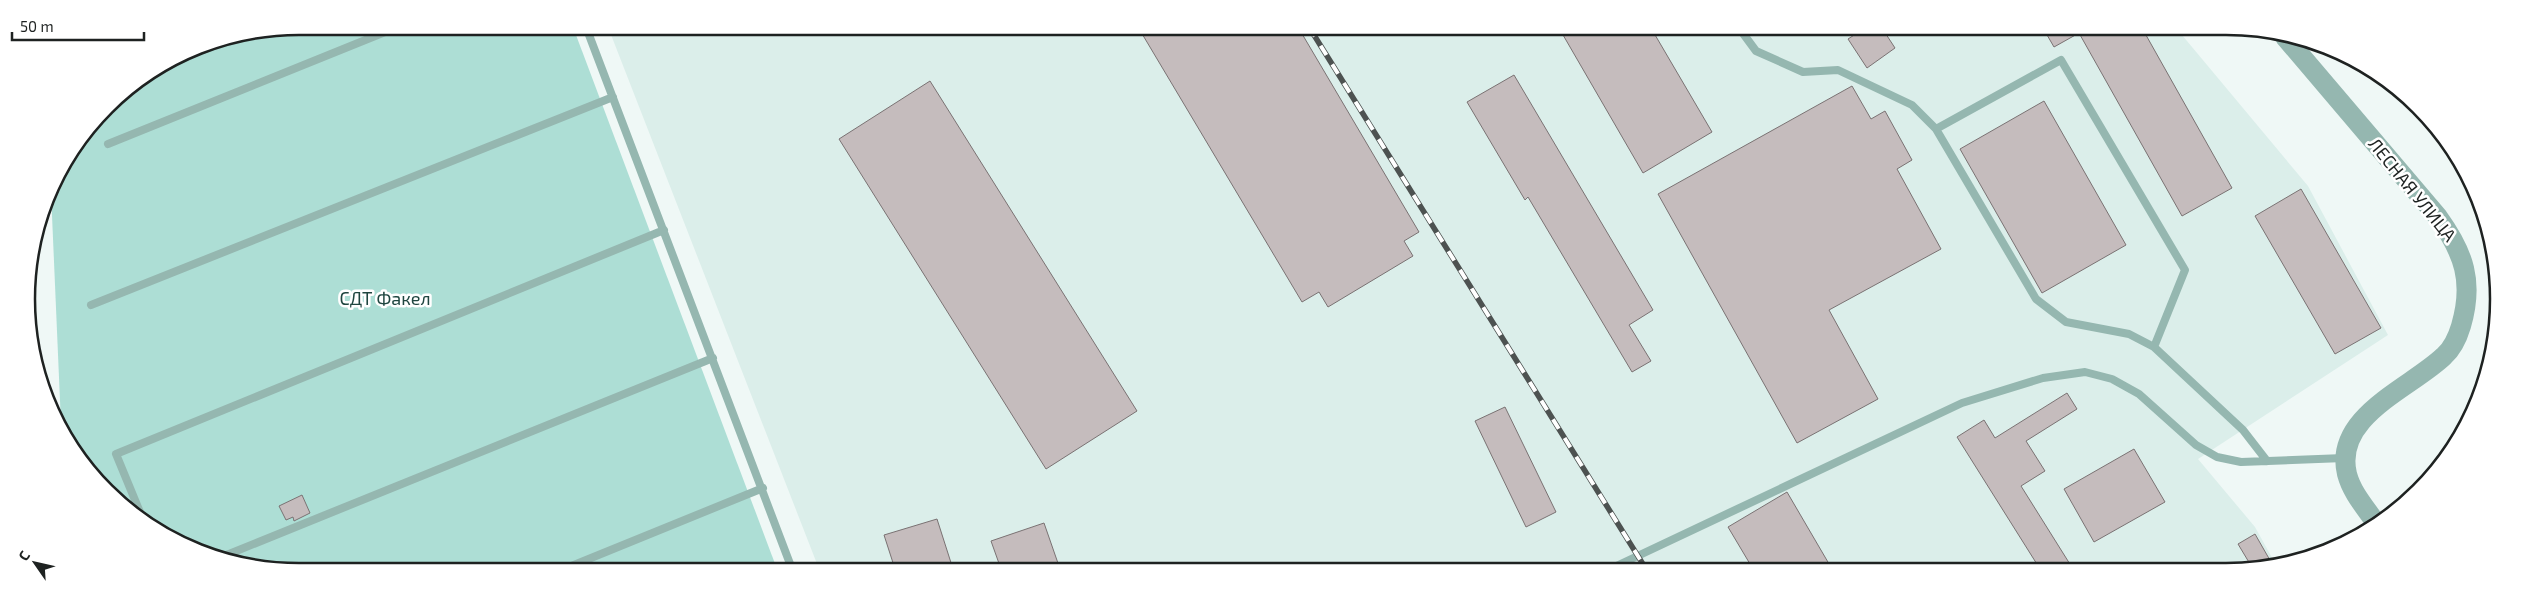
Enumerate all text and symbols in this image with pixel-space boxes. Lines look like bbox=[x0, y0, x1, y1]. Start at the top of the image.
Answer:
scale bar bbox=[12, 10, 145, 42]
text: 50 m bbox=[20, 17, 54, 35]
street label: ЛЕСНАЯ УЛИЦА bbox=[2364, 133, 2462, 246]
park label: СДТ Факел bbox=[339, 287, 431, 309]
north arrow bbox=[10, 538, 60, 588]
text: С bbox=[14, 547, 33, 564]

